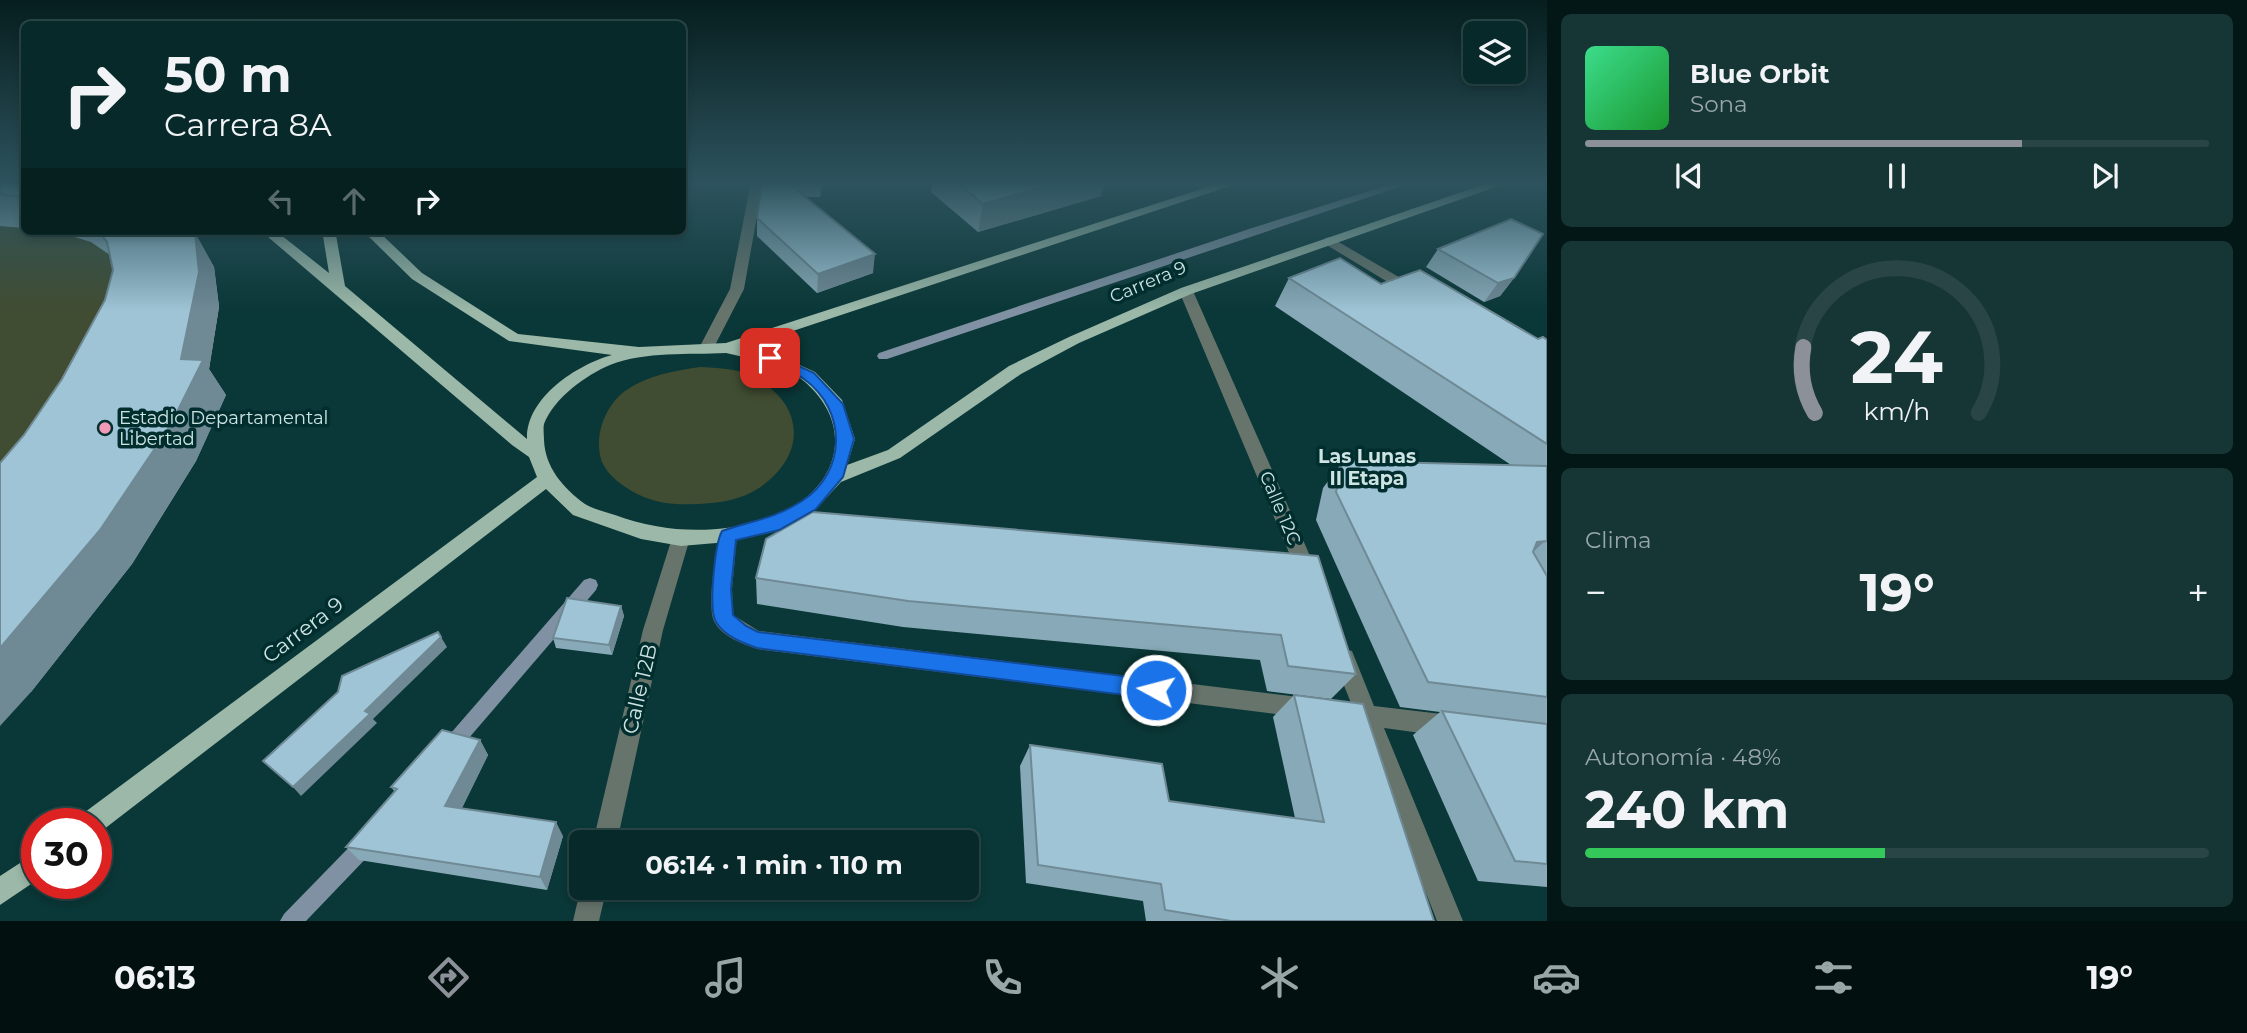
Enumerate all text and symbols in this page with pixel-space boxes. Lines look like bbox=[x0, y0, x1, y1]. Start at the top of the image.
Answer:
map controls bbox=[1463, 21, 1526, 84]
button: layers bbox=[1463, 21, 1526, 84]
text: 50 m bbox=[164, 45, 292, 104]
icon: right bbox=[49, 49, 140, 140]
text: Blue Orbit bbox=[1690, 58, 1829, 90]
text: Sona bbox=[1690, 90, 1748, 118]
text: Carrera 8A bbox=[164, 105, 332, 144]
icon: previous bbox=[1670, 157, 1708, 195]
icon: pause bbox=[1878, 157, 1916, 195]
icon: next bbox=[2086, 157, 2124, 195]
icon: left bbox=[262, 182, 300, 220]
icon: ahead bbox=[335, 182, 373, 220]
icon: right bbox=[408, 182, 446, 220]
street label: Carrera 9 bbox=[1106, 256, 1190, 308]
text: 24 bbox=[1851, 314, 1943, 402]
pin bbox=[740, 328, 800, 388]
icon: arrive bbox=[751, 339, 789, 377]
text: km/h bbox=[1864, 396, 1930, 426]
place label: Estadio Departamental Libertad bbox=[119, 407, 328, 450]
marker: Estadio Departamental Libertad bbox=[97, 420, 113, 436]
district label: Las Lunas II Etapa bbox=[1318, 445, 1416, 490]
street label: Calle 12C bbox=[1255, 468, 1305, 548]
text: Clima bbox=[1585, 526, 1652, 554]
text: 19° bbox=[1859, 561, 1935, 624]
text: − bbox=[1585, 569, 1607, 616]
text: + bbox=[2187, 569, 2209, 616]
street label: Carrera 9 bbox=[257, 591, 348, 668]
street label: Calle 12B bbox=[617, 641, 662, 736]
position arrow bbox=[1119, 653, 1193, 727]
text: Autonomía · 48% bbox=[1585, 743, 1781, 771]
text: 240 km bbox=[1585, 778, 1789, 841]
speed limit sign: 30 bbox=[21, 808, 112, 899]
text: 06:14 · 1 min · 110 m bbox=[645, 849, 903, 881]
icon: directions bbox=[424, 953, 473, 1002]
icon: music bbox=[701, 953, 750, 1002]
icon: phone bbox=[978, 953, 1027, 1002]
icon: climate bbox=[1255, 953, 1304, 1002]
icon: car bbox=[1532, 953, 1581, 1002]
icon: filters bbox=[1809, 953, 1858, 1002]
text: 06:13 bbox=[114, 958, 196, 997]
text: 19° bbox=[2087, 958, 2133, 997]

